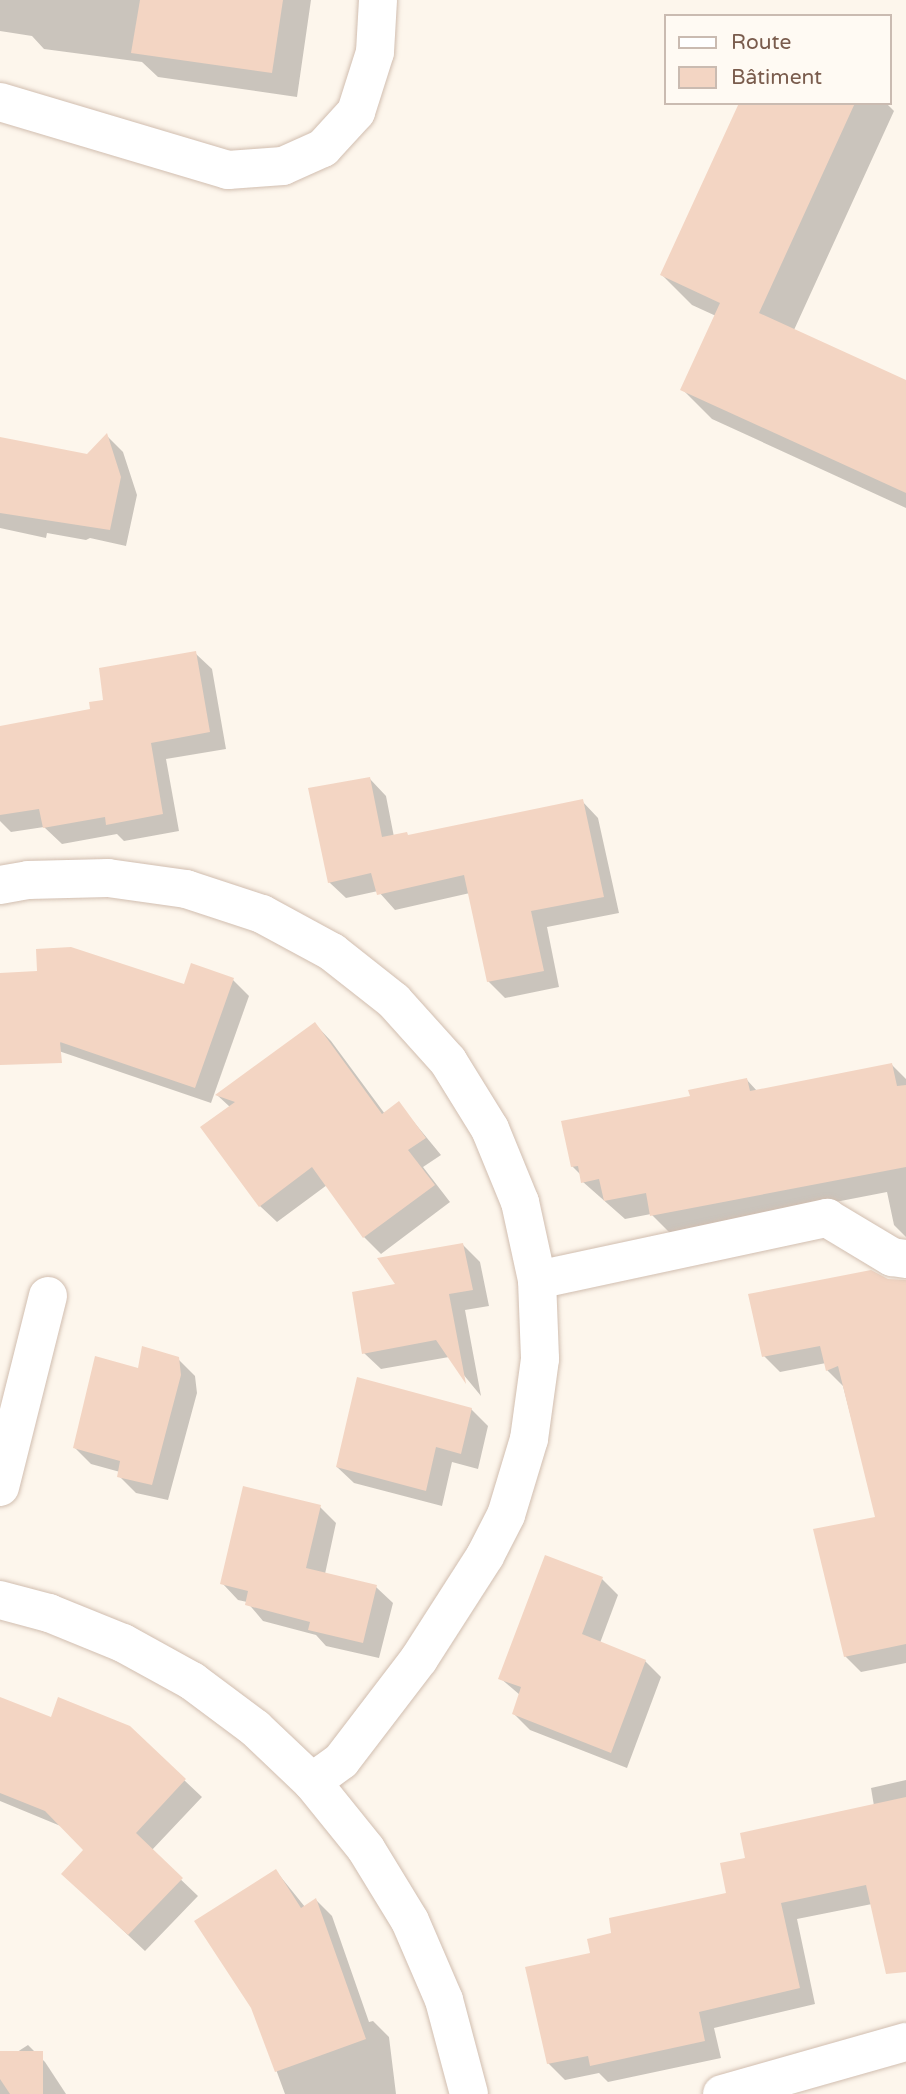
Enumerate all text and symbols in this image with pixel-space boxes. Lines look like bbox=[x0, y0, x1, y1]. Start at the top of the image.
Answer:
legend bbox=[664, 14, 892, 105]
text: Route bbox=[731, 30, 791, 55]
text: Bâtiment bbox=[731, 65, 822, 90]

